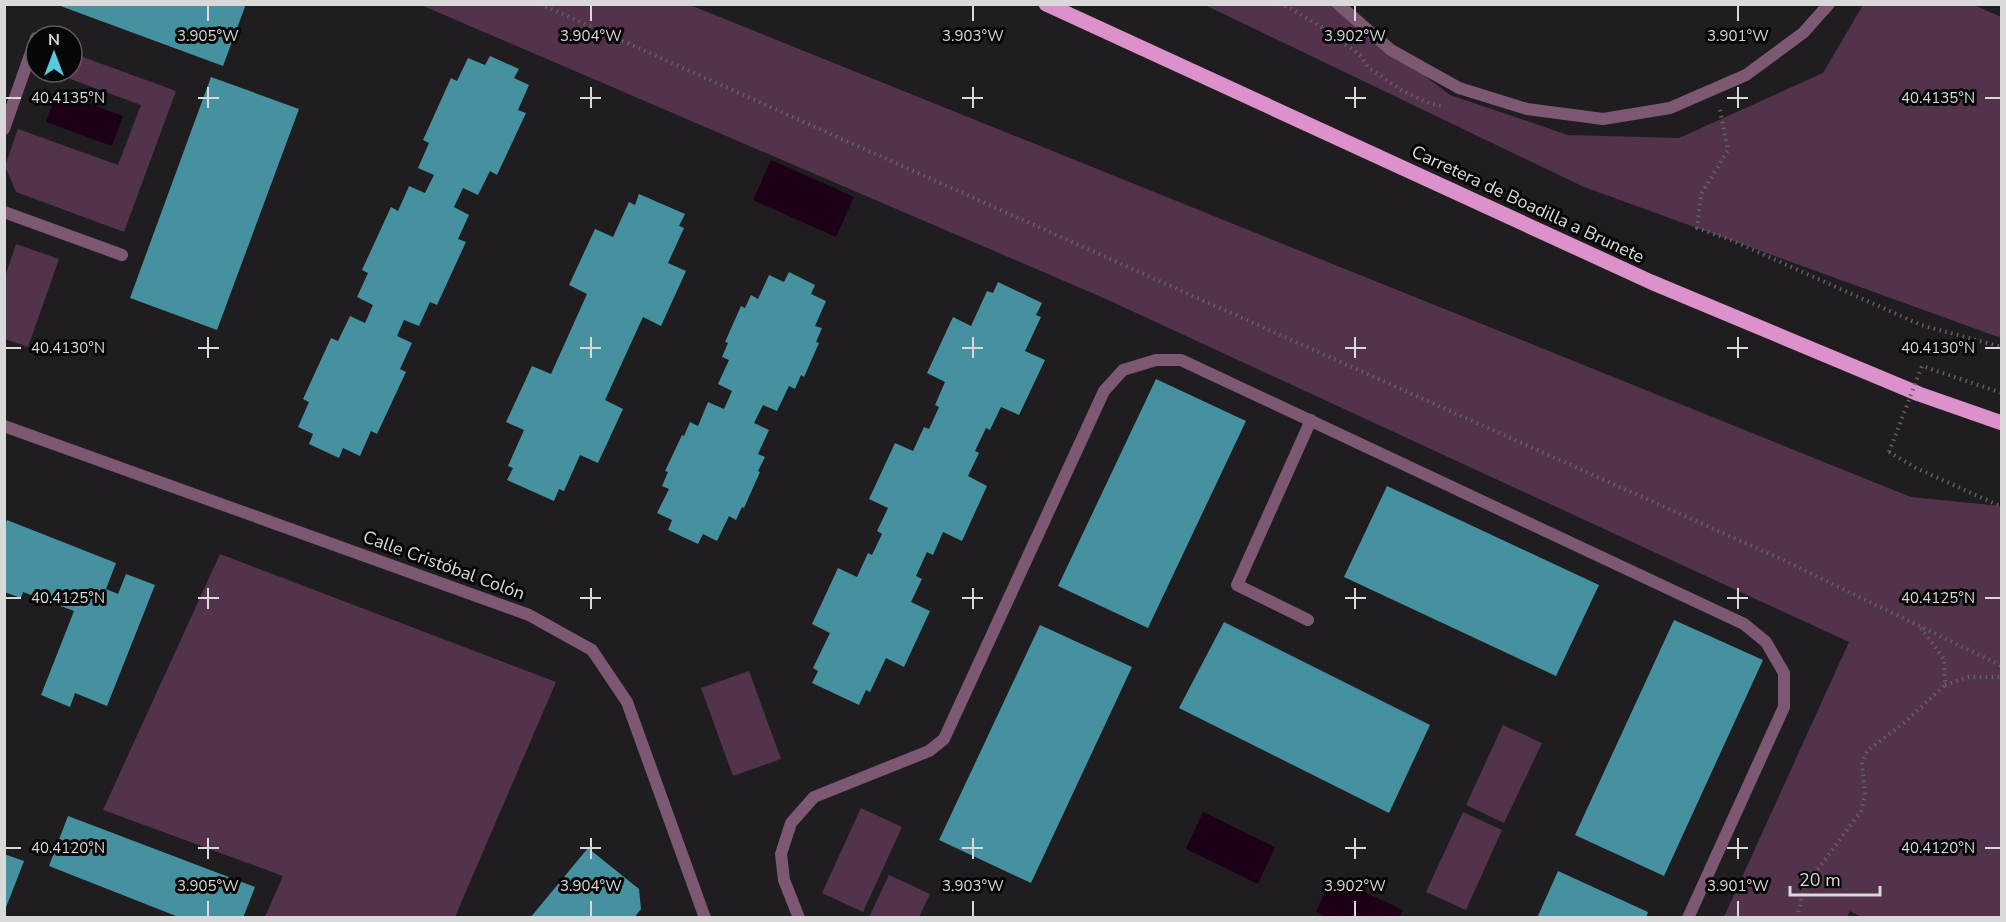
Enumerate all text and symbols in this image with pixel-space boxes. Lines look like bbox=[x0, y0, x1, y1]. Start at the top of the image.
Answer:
north arrow bbox=[24, 24, 84, 84]
text: 3.905°W bbox=[177, 26, 239, 46]
text: 3.904°W bbox=[560, 26, 622, 46]
text: 3.903°W bbox=[942, 26, 1004, 46]
text: 3.902°W bbox=[1324, 26, 1386, 46]
text: 3.901°W bbox=[1707, 26, 1769, 46]
text: N bbox=[48, 29, 60, 51]
text: 40.4135°N bbox=[31, 88, 105, 108]
text: 40.4135°N bbox=[1901, 88, 1975, 108]
street label: Carretera de Boadilla a Brunete bbox=[1408, 139, 1648, 269]
text: 40.4130°N bbox=[31, 338, 105, 358]
text: 40.4130°N bbox=[1901, 338, 1975, 358]
street label: Calle Cristóbal Colón bbox=[360, 525, 528, 605]
text: 40.4125°N bbox=[31, 588, 105, 608]
text: 40.4125°N bbox=[1901, 588, 1975, 608]
text: 40.4120°N bbox=[31, 838, 105, 858]
text: 40.4120°N bbox=[1901, 838, 1975, 858]
scale bar bbox=[1790, 859, 1880, 897]
text: 20 m bbox=[1799, 868, 1841, 892]
text: 3.905°W bbox=[177, 876, 239, 896]
text: 3.904°W bbox=[560, 876, 622, 896]
text: 3.903°W bbox=[942, 876, 1004, 896]
text: 3.902°W bbox=[1324, 876, 1386, 896]
text: 3.901°W bbox=[1707, 876, 1769, 896]

